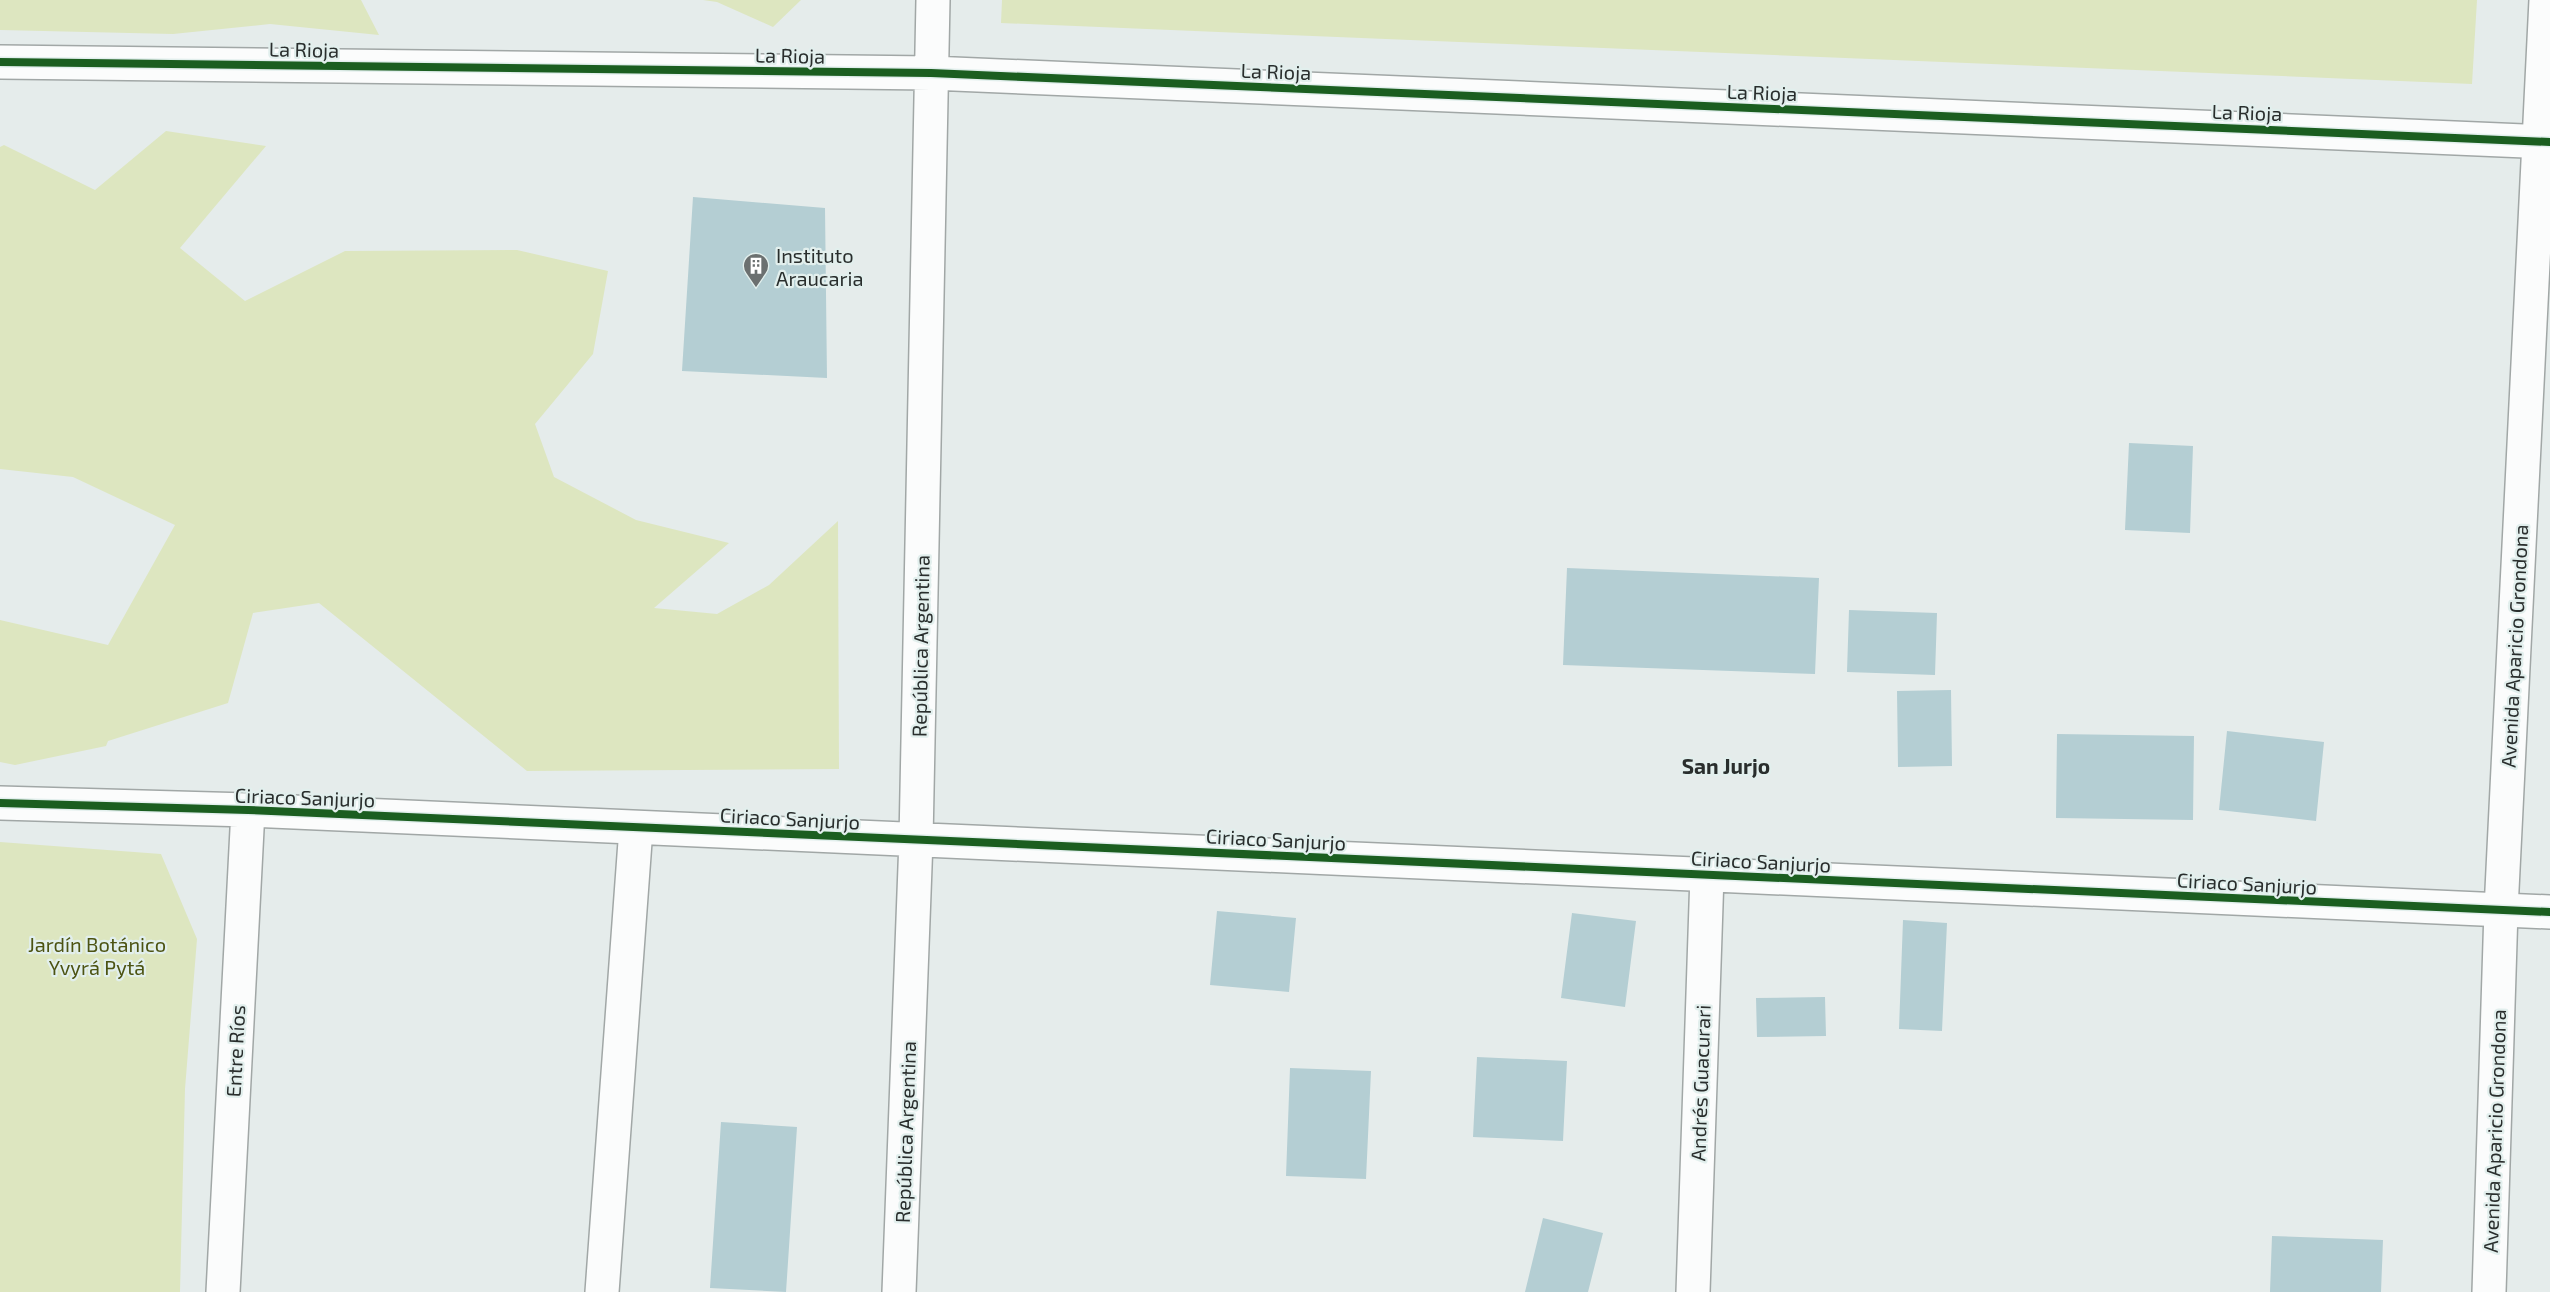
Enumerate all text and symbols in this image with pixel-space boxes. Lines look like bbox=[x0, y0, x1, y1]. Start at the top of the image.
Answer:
street label: La Rioja bbox=[269, 36, 339, 62]
street label: La Rioja bbox=[755, 42, 825, 68]
street label: La Rioja bbox=[1240, 58, 1312, 84]
street label: La Rioja bbox=[1726, 79, 1798, 105]
street label: La Rioja bbox=[2211, 99, 2283, 125]
place label: Instituto Araucaria bbox=[776, 243, 864, 290]
building icon: Instituto Araucaria bbox=[741, 251, 771, 289]
street label: Avenida Aparicio Grondona bbox=[2496, 524, 2532, 768]
street label: República Argentina bbox=[906, 555, 934, 737]
district label: San Jurjo bbox=[1682, 753, 1770, 778]
street label: Ciriaco Sanjurjo bbox=[234, 783, 376, 811]
street label: Ciriaco Sanjurjo bbox=[719, 802, 861, 834]
street label: Ciriaco Sanjurjo bbox=[1205, 823, 1347, 855]
street label: Ciriaco Sanjurjo bbox=[1690, 845, 1832, 877]
street label: Ciriaco Sanjurjo bbox=[2176, 867, 2318, 899]
park label: Jardín Botánico Yvyrá Pytá bbox=[28, 932, 166, 979]
street label: Entre Ríos bbox=[221, 1004, 249, 1098]
street label: Andrés Guacurari bbox=[1685, 1004, 1715, 1162]
street label: Avenida Aparicio Grondona bbox=[2478, 1009, 2510, 1253]
street label: República Argentina bbox=[890, 1041, 920, 1223]

